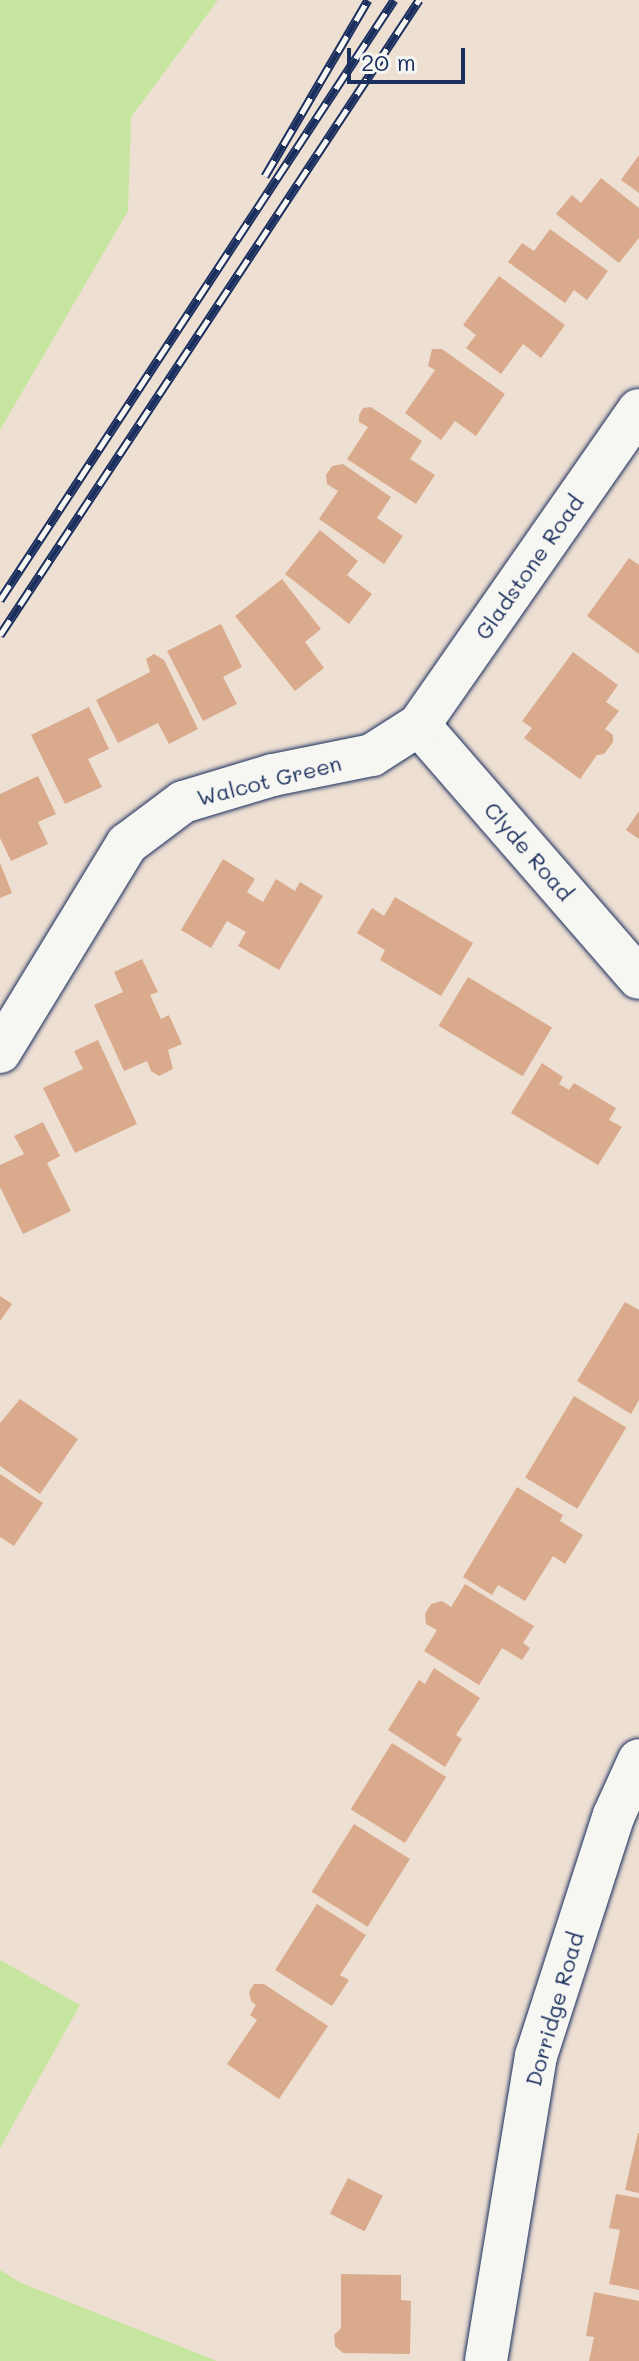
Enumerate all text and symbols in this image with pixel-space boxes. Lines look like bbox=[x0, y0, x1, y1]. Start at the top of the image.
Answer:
scale bar bbox=[351, 32, 469, 82]
text: 20 m bbox=[361, 46, 416, 77]
street label: Gladstone Road bbox=[469, 490, 589, 644]
street label: Walcot Green bbox=[194, 749, 344, 811]
street label: Clyde Road bbox=[479, 796, 579, 906]
street label: Dorridge Road bbox=[519, 1929, 589, 2089]

